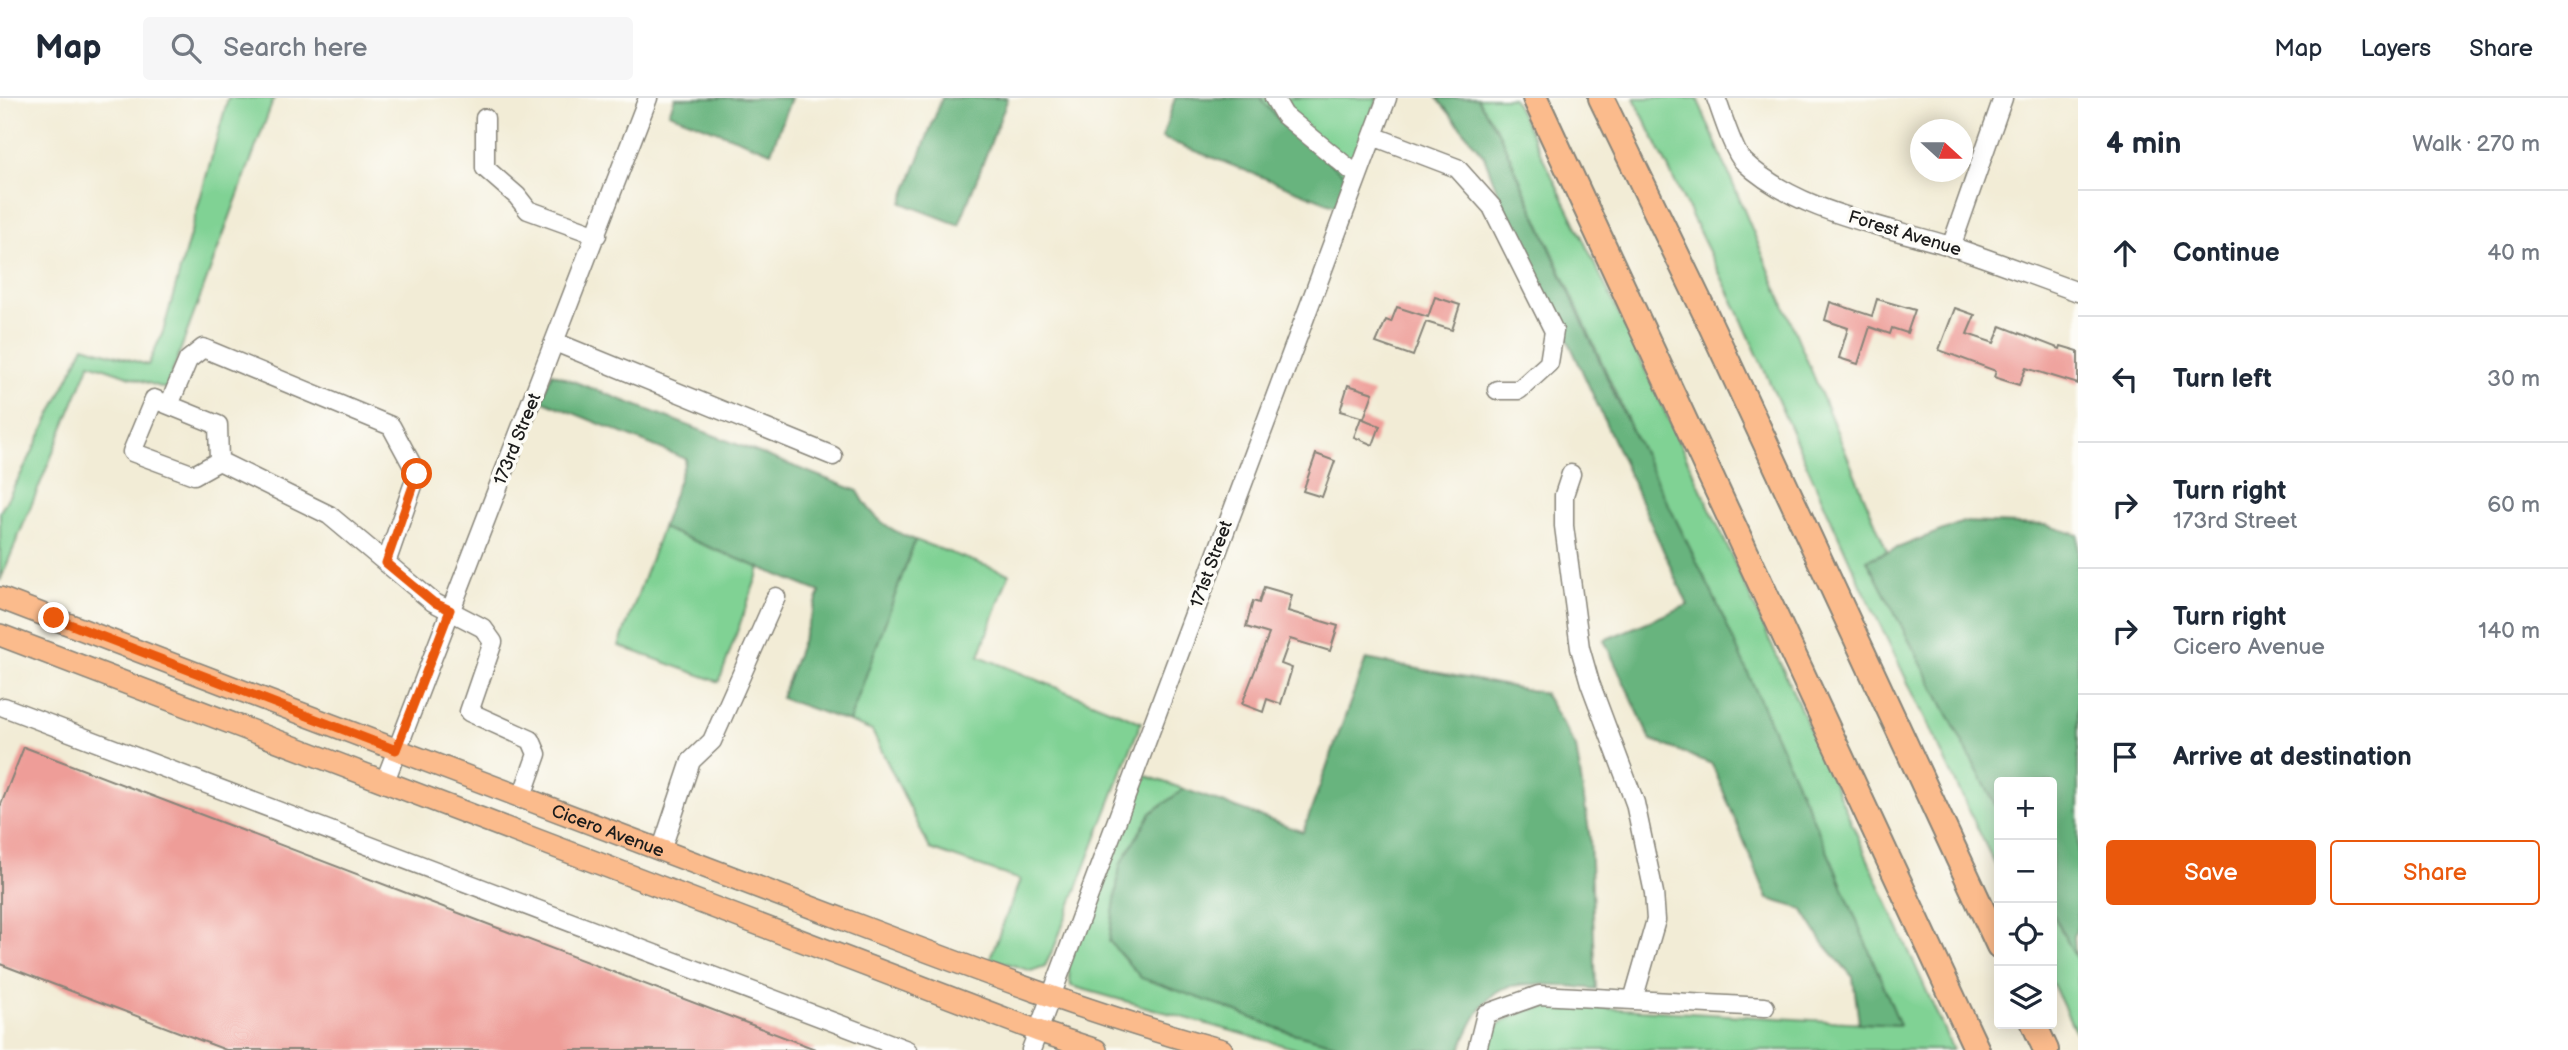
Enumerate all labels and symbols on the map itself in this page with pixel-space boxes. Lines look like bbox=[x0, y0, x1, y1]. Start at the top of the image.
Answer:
north arrow bbox=[1910, 119, 1973, 182]
street label: Forest Avenue bbox=[1846, 206, 1964, 261]
street label: 173rd Street bbox=[490, 390, 546, 488]
route start bbox=[401, 458, 432, 489]
street label: 171st Street bbox=[1186, 517, 1237, 611]
route end bbox=[38, 602, 69, 633]
street label: Cicero Avenue bbox=[548, 800, 667, 862]

